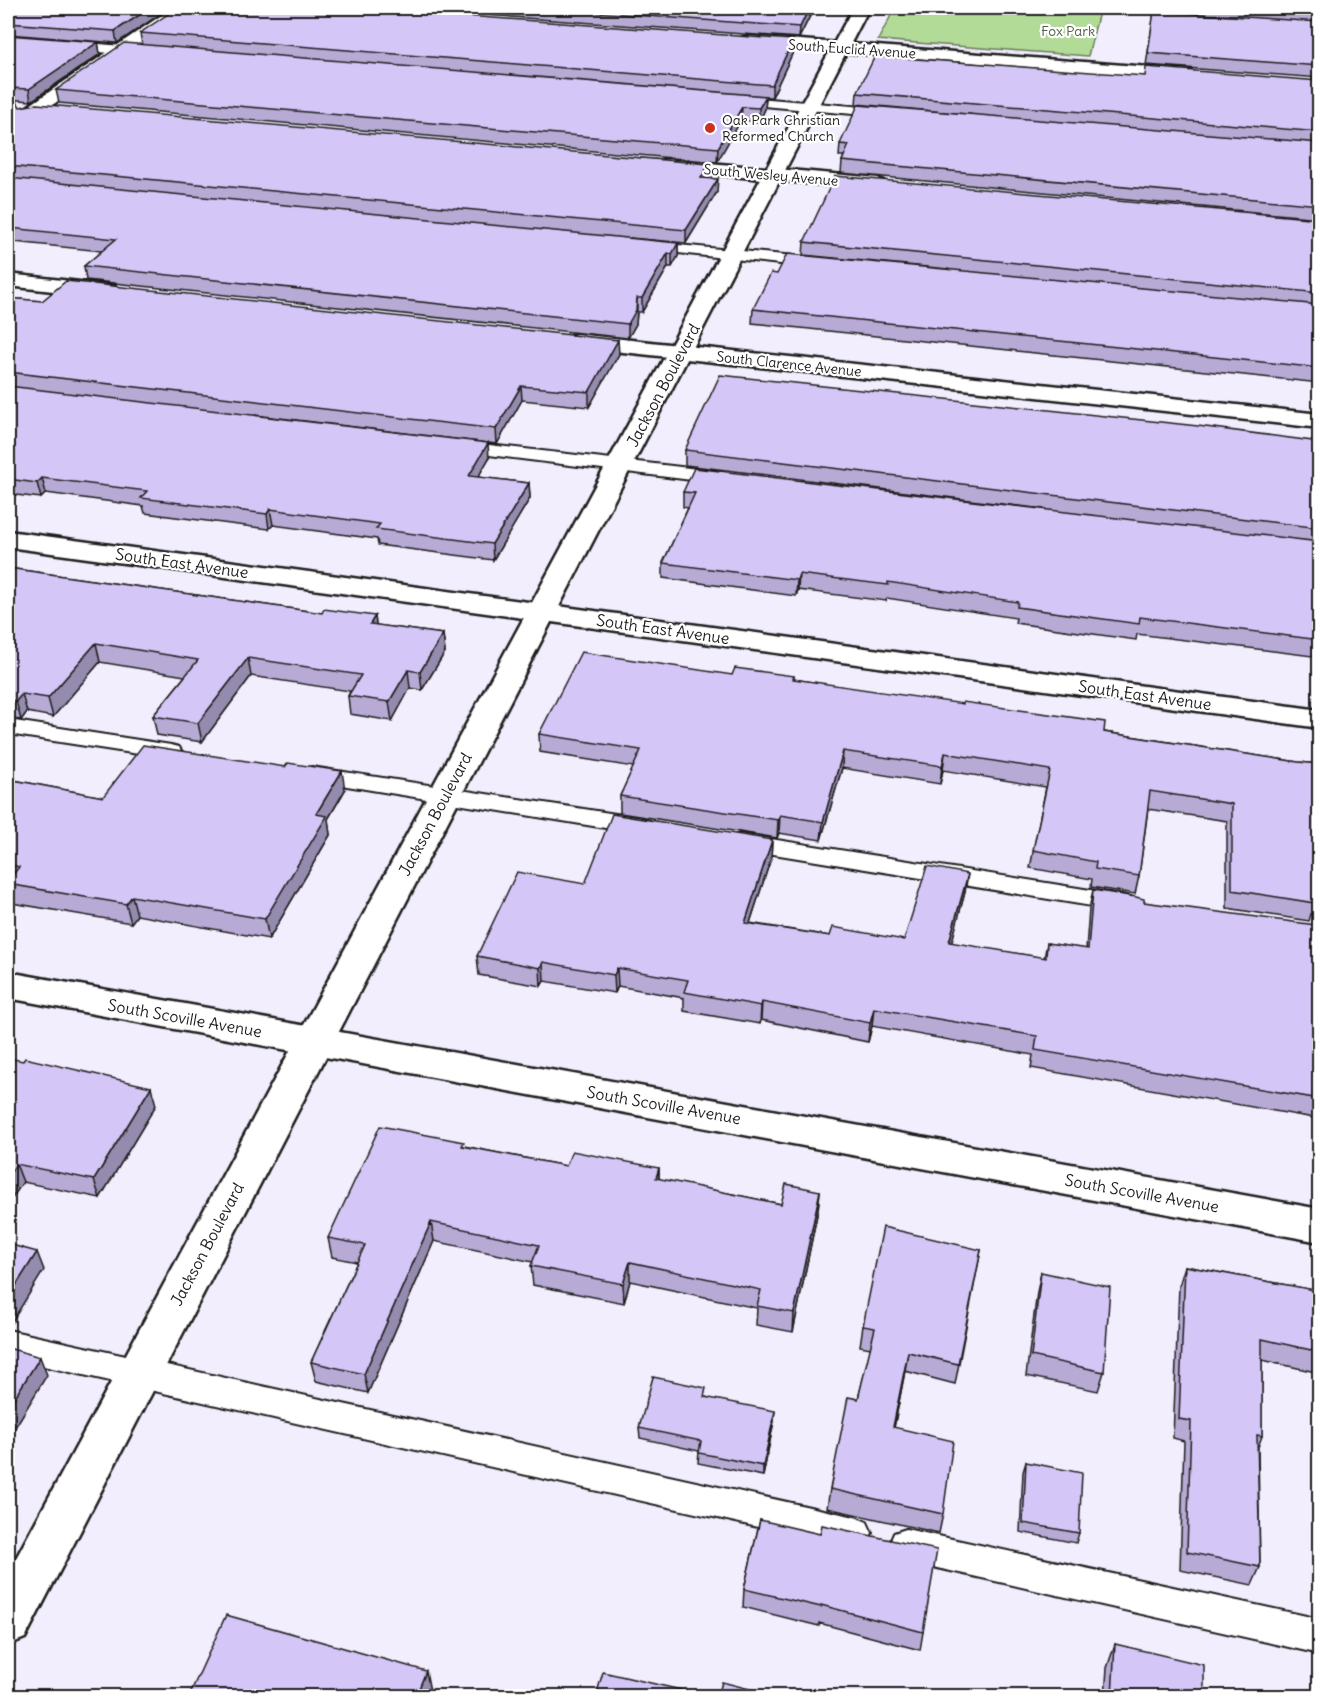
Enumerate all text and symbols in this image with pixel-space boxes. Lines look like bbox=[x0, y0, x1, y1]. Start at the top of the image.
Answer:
park label: Fox Park bbox=[1041, 22, 1095, 40]
street label: South Euclid Avenue bbox=[788, 36, 916, 62]
place label: Oak Park Christian Reformed Church bbox=[722, 111, 840, 145]
marker: Oak Park Christian Reformed Church bbox=[703, 121, 717, 135]
street label: South Wesley Avenue bbox=[703, 160, 839, 190]
street label: Jackson Boulevard bbox=[622, 320, 704, 450]
street label: South Clarence Avenue bbox=[715, 347, 863, 381]
street label: South East Avenue bbox=[114, 544, 250, 582]
street label: South East Avenue bbox=[595, 610, 731, 648]
street label: South East Avenue bbox=[1077, 676, 1213, 714]
street label: Jackson Boulevard bbox=[394, 749, 476, 879]
street label: South Scoville Avenue bbox=[106, 995, 264, 1041]
street label: South Scoville Avenue bbox=[585, 1082, 743, 1128]
street label: South Scoville Avenue bbox=[1063, 1170, 1221, 1216]
street label: Jackson Boulevard bbox=[166, 1179, 248, 1309]

